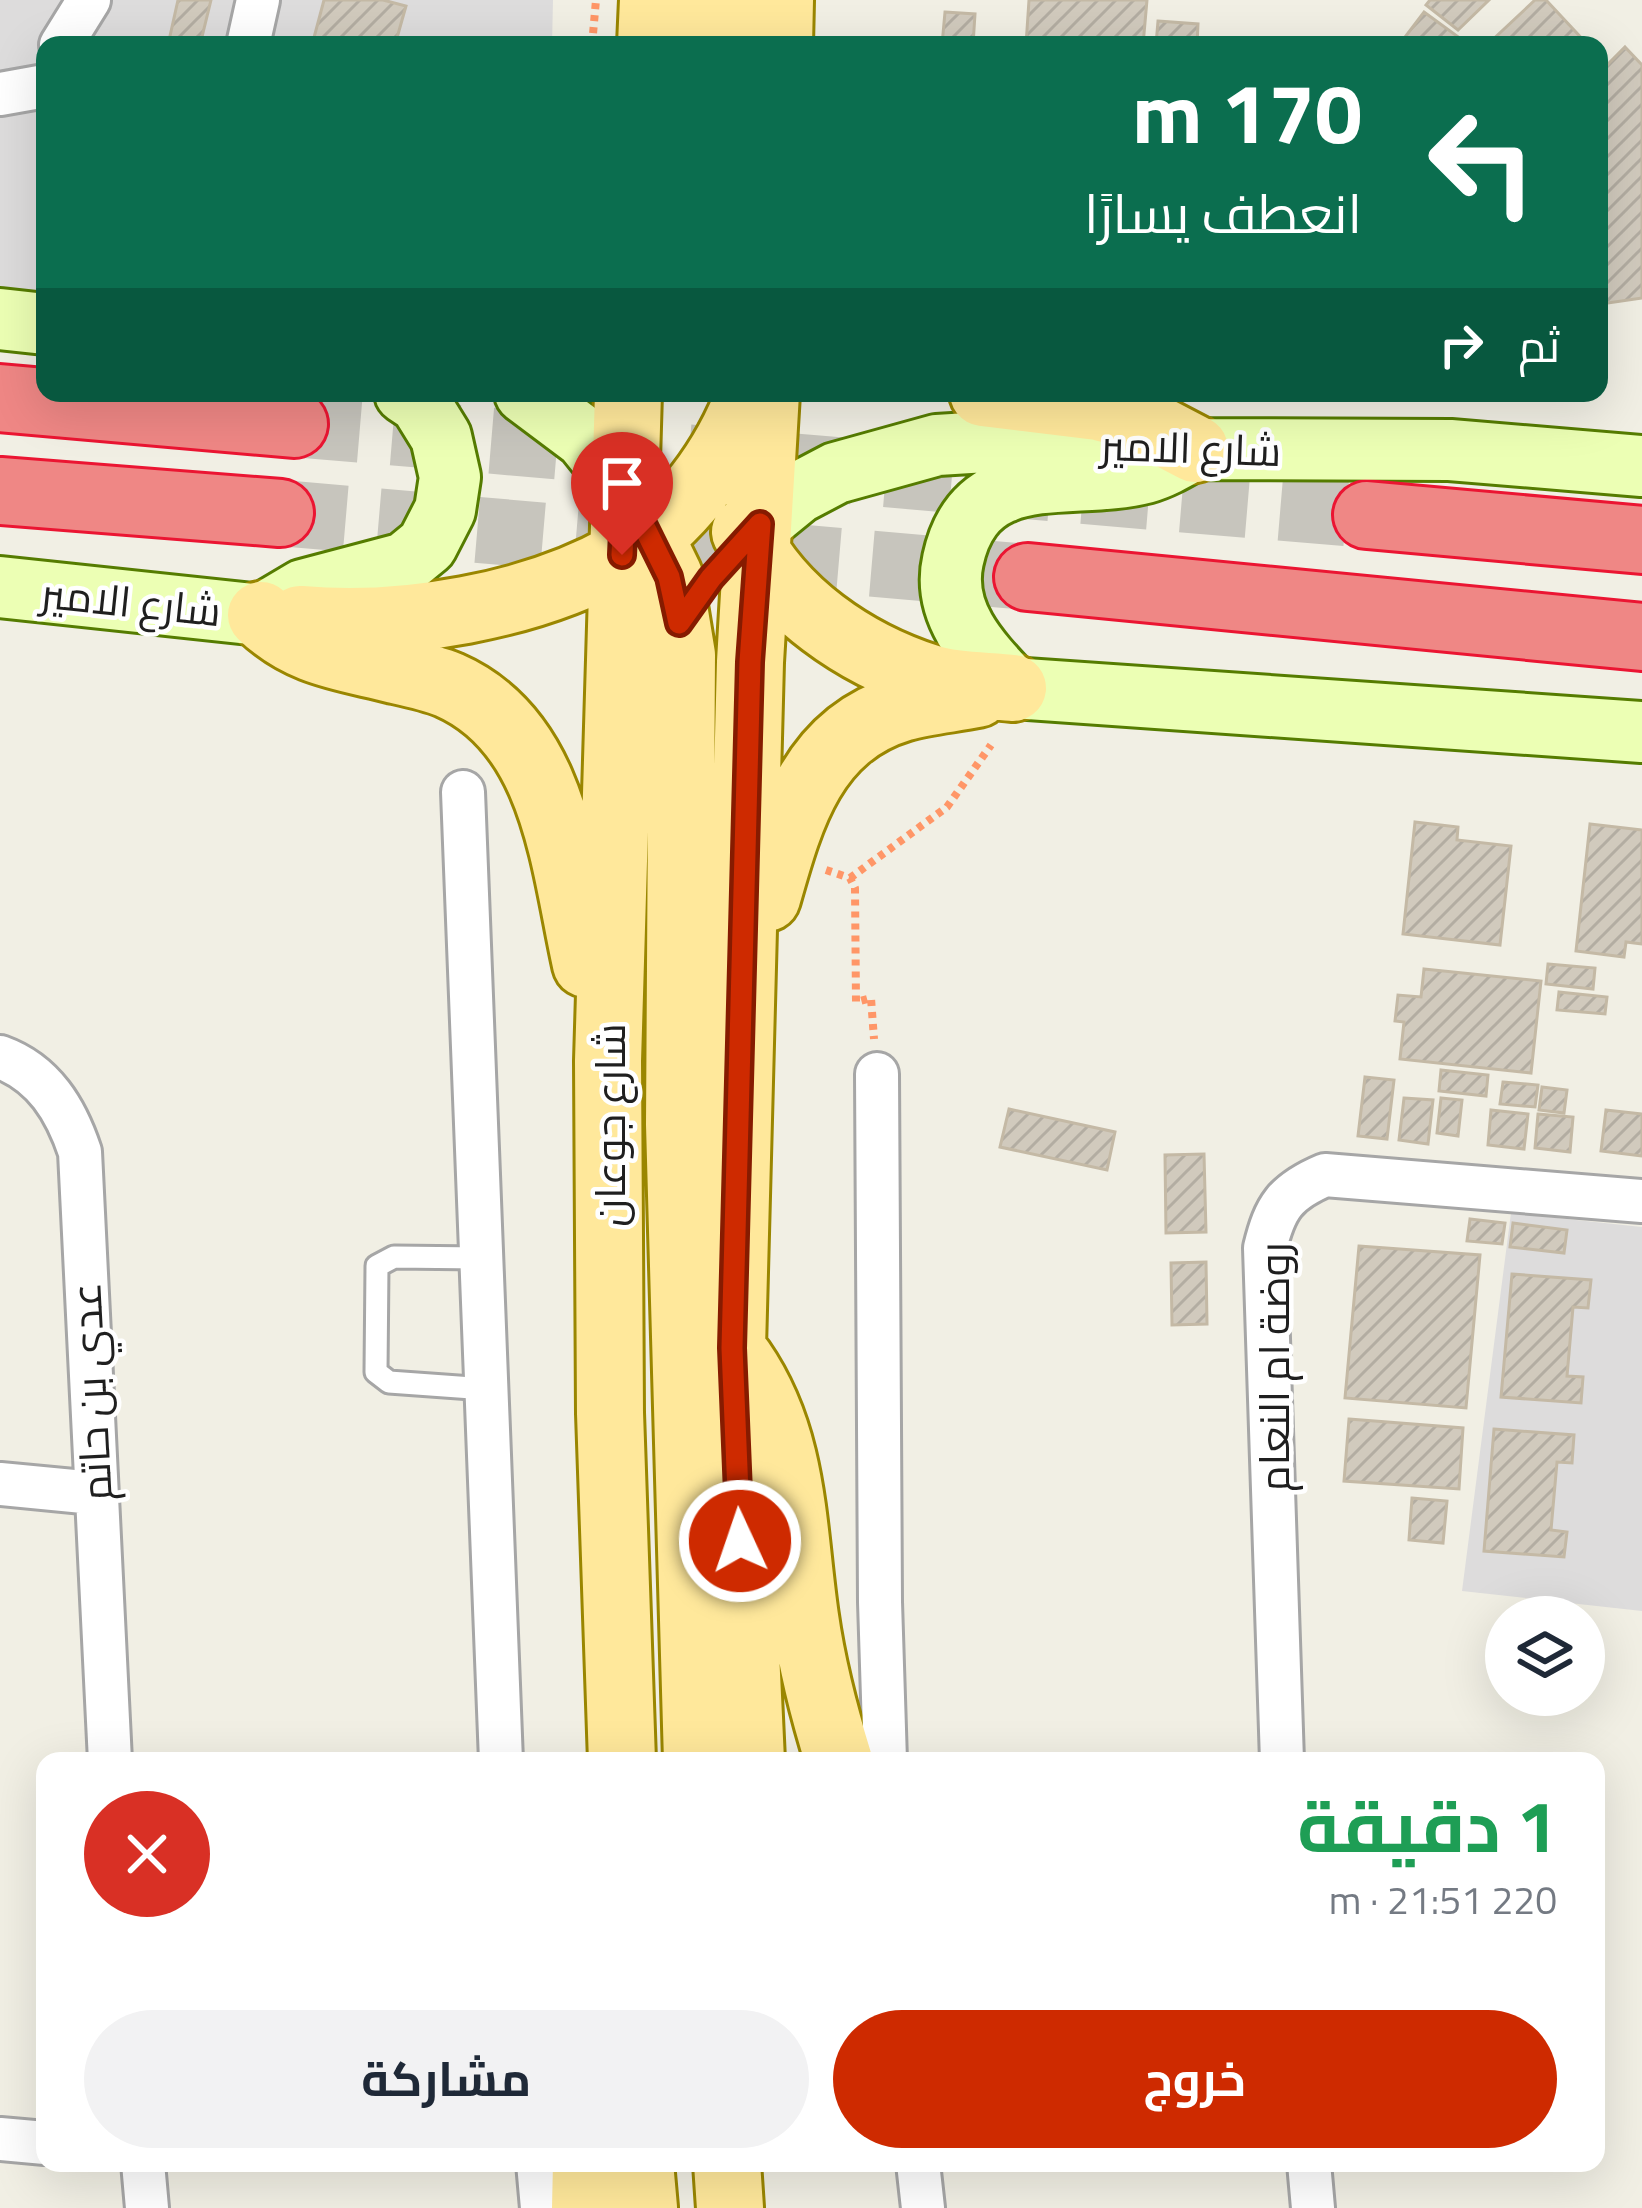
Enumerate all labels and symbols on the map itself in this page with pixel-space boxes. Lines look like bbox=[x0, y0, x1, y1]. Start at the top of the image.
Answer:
street label: شارع الامير bbox=[1098, 412, 1282, 482]
pin bbox=[571, 432, 673, 555]
street label: شارع الامير bbox=[36, 560, 224, 642]
street label: شارع جوعان bbox=[577, 1023, 641, 1227]
street label: روضة ام النعام bbox=[1241, 1242, 1305, 1492]
street label: عدي بن حاتم bbox=[52, 1281, 130, 1503]
position arrow bbox=[677, 1478, 803, 1604]

